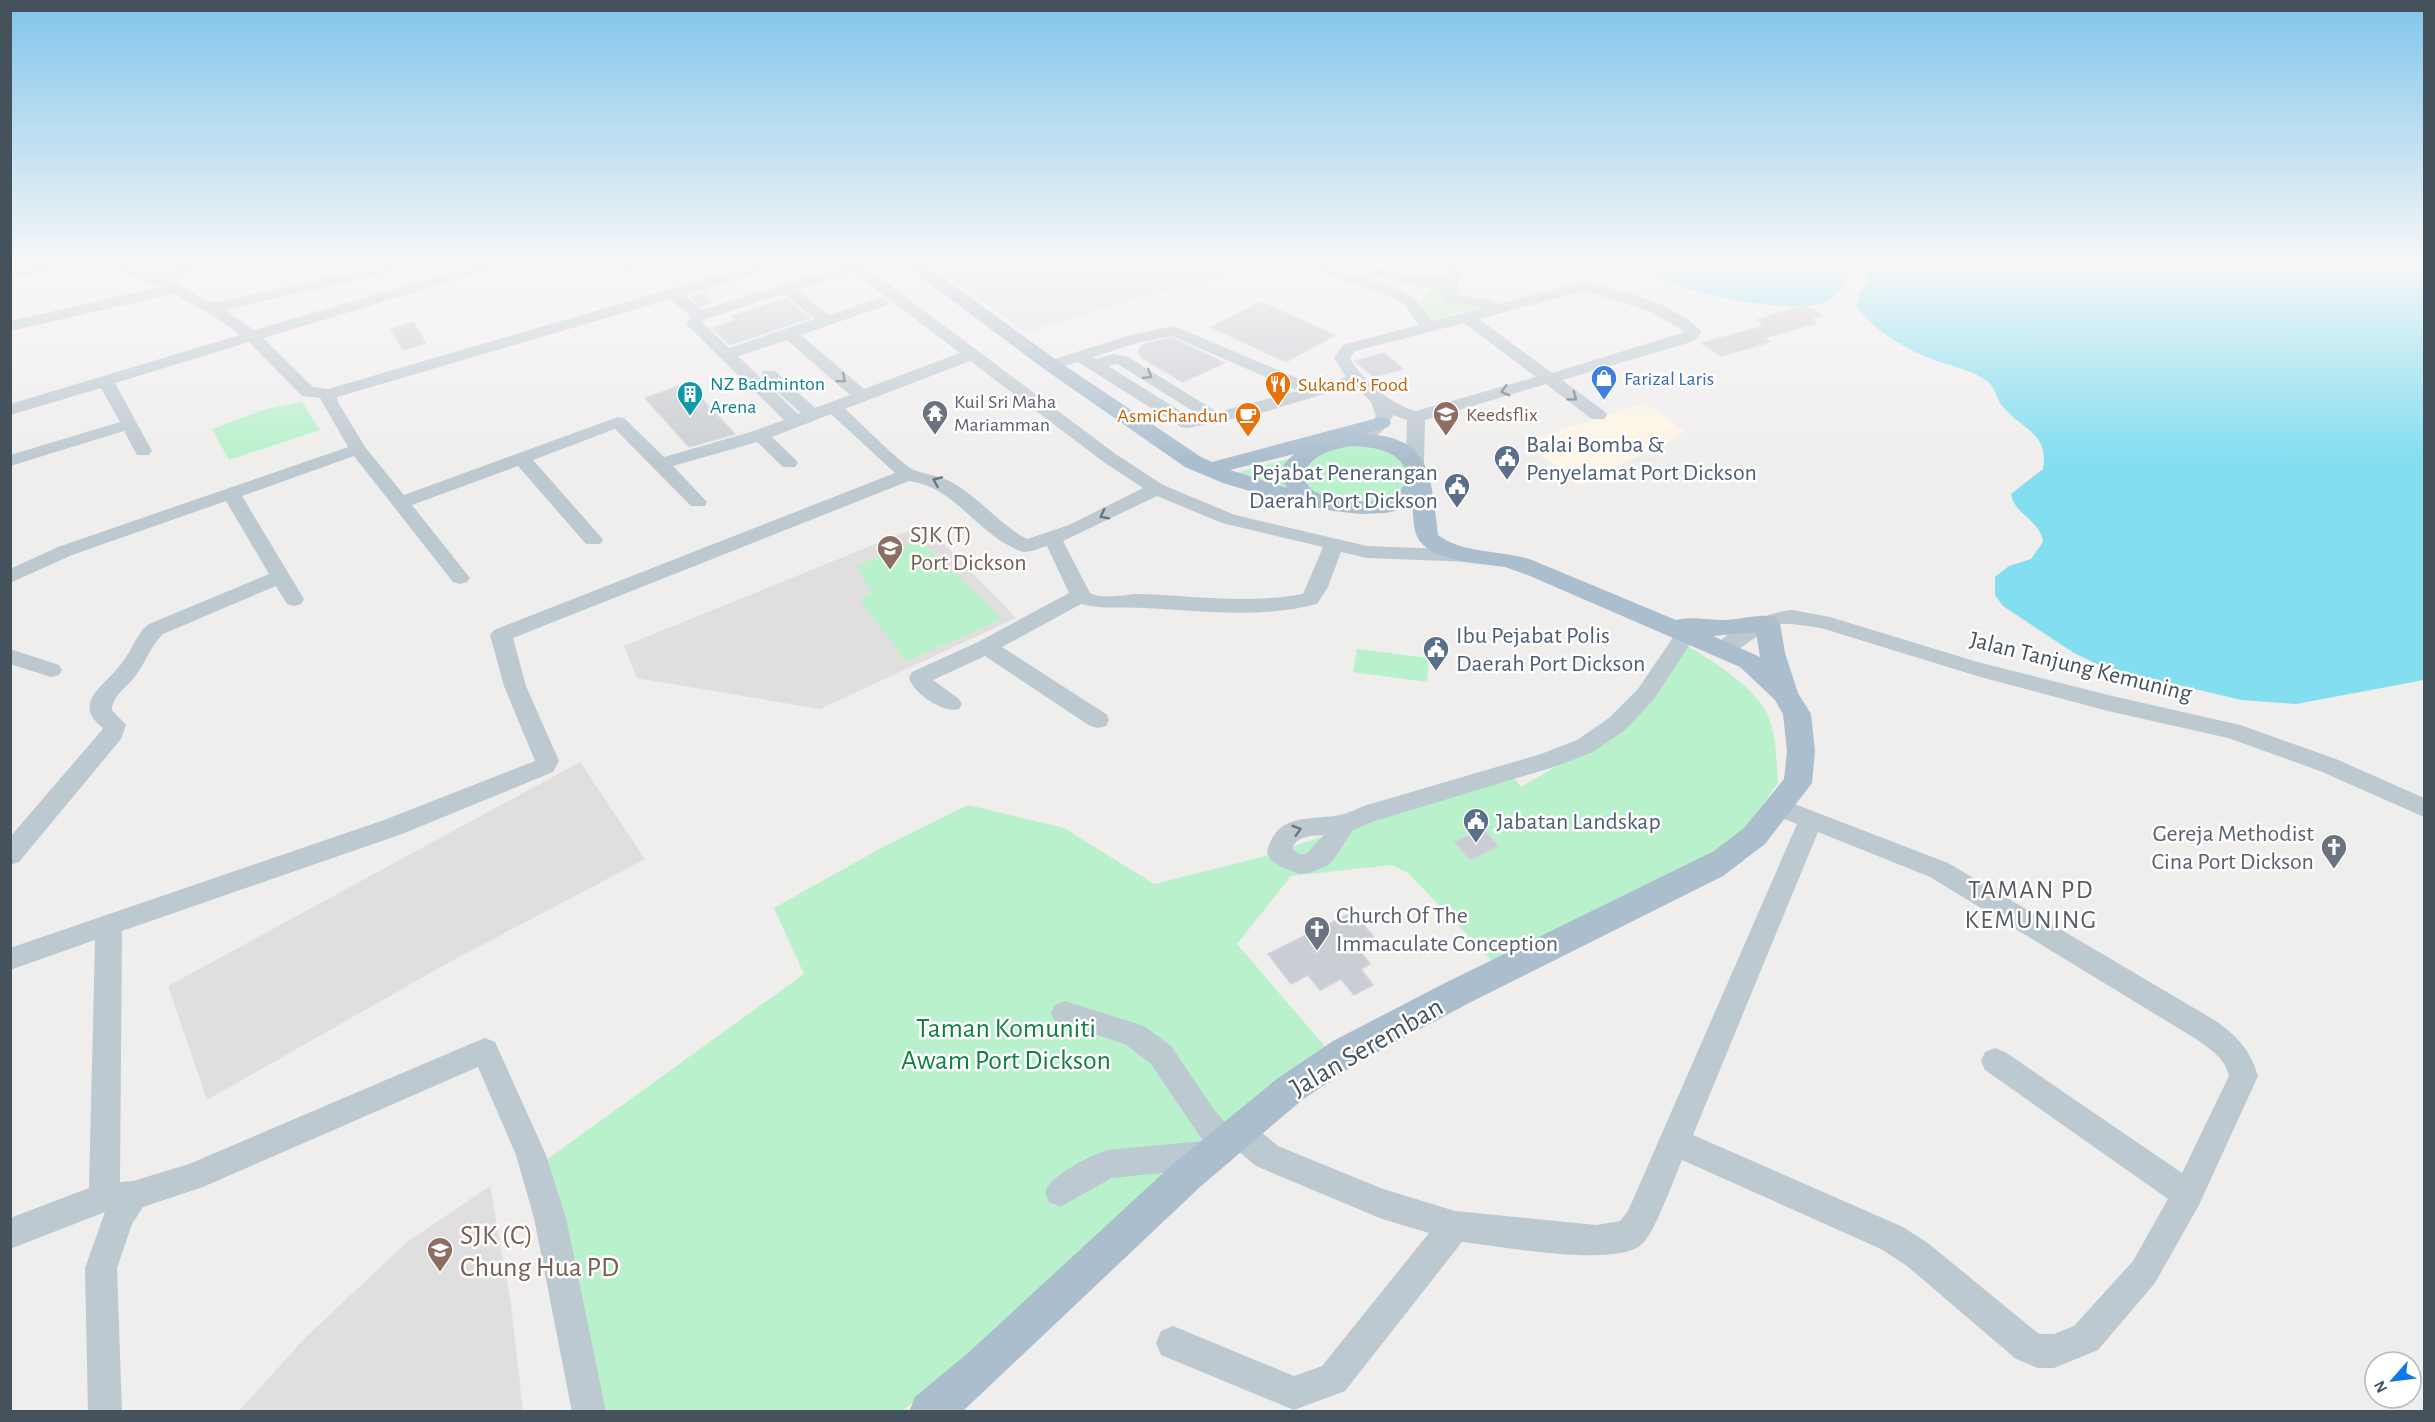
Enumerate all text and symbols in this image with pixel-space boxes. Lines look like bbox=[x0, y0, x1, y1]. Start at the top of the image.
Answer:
shop icon: Farizal Laris bbox=[1589, 363, 1619, 401]
one-way arrow bbox=[1142, 368, 1153, 379]
restaurant icon: Sukand's Food bbox=[1263, 369, 1293, 407]
place label: Farizal Laris bbox=[1624, 369, 1714, 389]
one-way arrow bbox=[835, 371, 846, 382]
place label: NZ Badminton Arena bbox=[710, 374, 825, 417]
place label: Sukand's Food bbox=[1298, 375, 1408, 395]
building icon: NZ Badminton Arena bbox=[675, 379, 705, 417]
one-way arrow bbox=[1500, 384, 1511, 396]
one-way arrow bbox=[1567, 389, 1578, 400]
place label: Kuil Sri Maha Mariamman bbox=[954, 392, 1056, 435]
temple icon: Kuil Sri Maha Mariamman bbox=[920, 398, 950, 436]
school or university icon: Keedsflix bbox=[1431, 399, 1461, 437]
cafe icon: AsmiChandun bbox=[1233, 400, 1263, 438]
place label: Keedsflix bbox=[1466, 405, 1538, 425]
place label: AsmiChandun bbox=[1117, 406, 1228, 426]
place label: Balai Bomba & Penyelamat Port Dickson bbox=[1526, 433, 1757, 485]
public building icon: Balai Bomba & Penyelamat Port Dickson bbox=[1492, 443, 1522, 481]
place label: Pejabat Penerangan Daerah Port Dickson bbox=[1249, 461, 1438, 513]
public building icon: Pejabat Penerangan Daerah Port Dickson bbox=[1442, 471, 1472, 509]
one-way arrow bbox=[932, 476, 943, 488]
one-way arrow bbox=[1099, 508, 1110, 520]
place label: SJK (T) Port Dickson bbox=[910, 523, 1027, 575]
school or university icon: SJK (T) Port Dickson bbox=[875, 533, 905, 571]
place label: Ibu Pejabat Polis Daerah Port Dickson bbox=[1456, 624, 1645, 676]
street label: Jalan Tanjung Kemuning bbox=[1967, 628, 2195, 706]
public building icon: Ibu Pejabat Polis Daerah Port Dickson bbox=[1421, 634, 1451, 672]
public building icon: Jabatan Landskap bbox=[1461, 806, 1491, 844]
place label: Jabatan Landskap bbox=[1496, 810, 1661, 834]
place label: Gereja Methodist Cina Port Dickson bbox=[2152, 822, 2314, 874]
one-way arrow bbox=[1291, 825, 1302, 837]
church icon: Gereja Methodist Cina Port Dickson bbox=[2319, 832, 2349, 870]
district label: TAMAN PD KEMUNING bbox=[1964, 877, 2098, 933]
place label: Church Of The Immaculate Conception bbox=[1336, 904, 1558, 956]
church icon: Church Of The Immaculate Conception bbox=[1302, 914, 1332, 952]
street label: Jalan Seremban bbox=[1286, 993, 1448, 1103]
park label: Taman Komuniti Awam Port Dickson bbox=[901, 1015, 1111, 1075]
place label: SJK (C) Chung Hua PD bbox=[460, 1222, 619, 1282]
school or university icon: SJK (C) Chung Hua PD bbox=[425, 1235, 455, 1273]
north arrow bbox=[2363, 1350, 2423, 1410]
text: N bbox=[2371, 1378, 2390, 1395]

